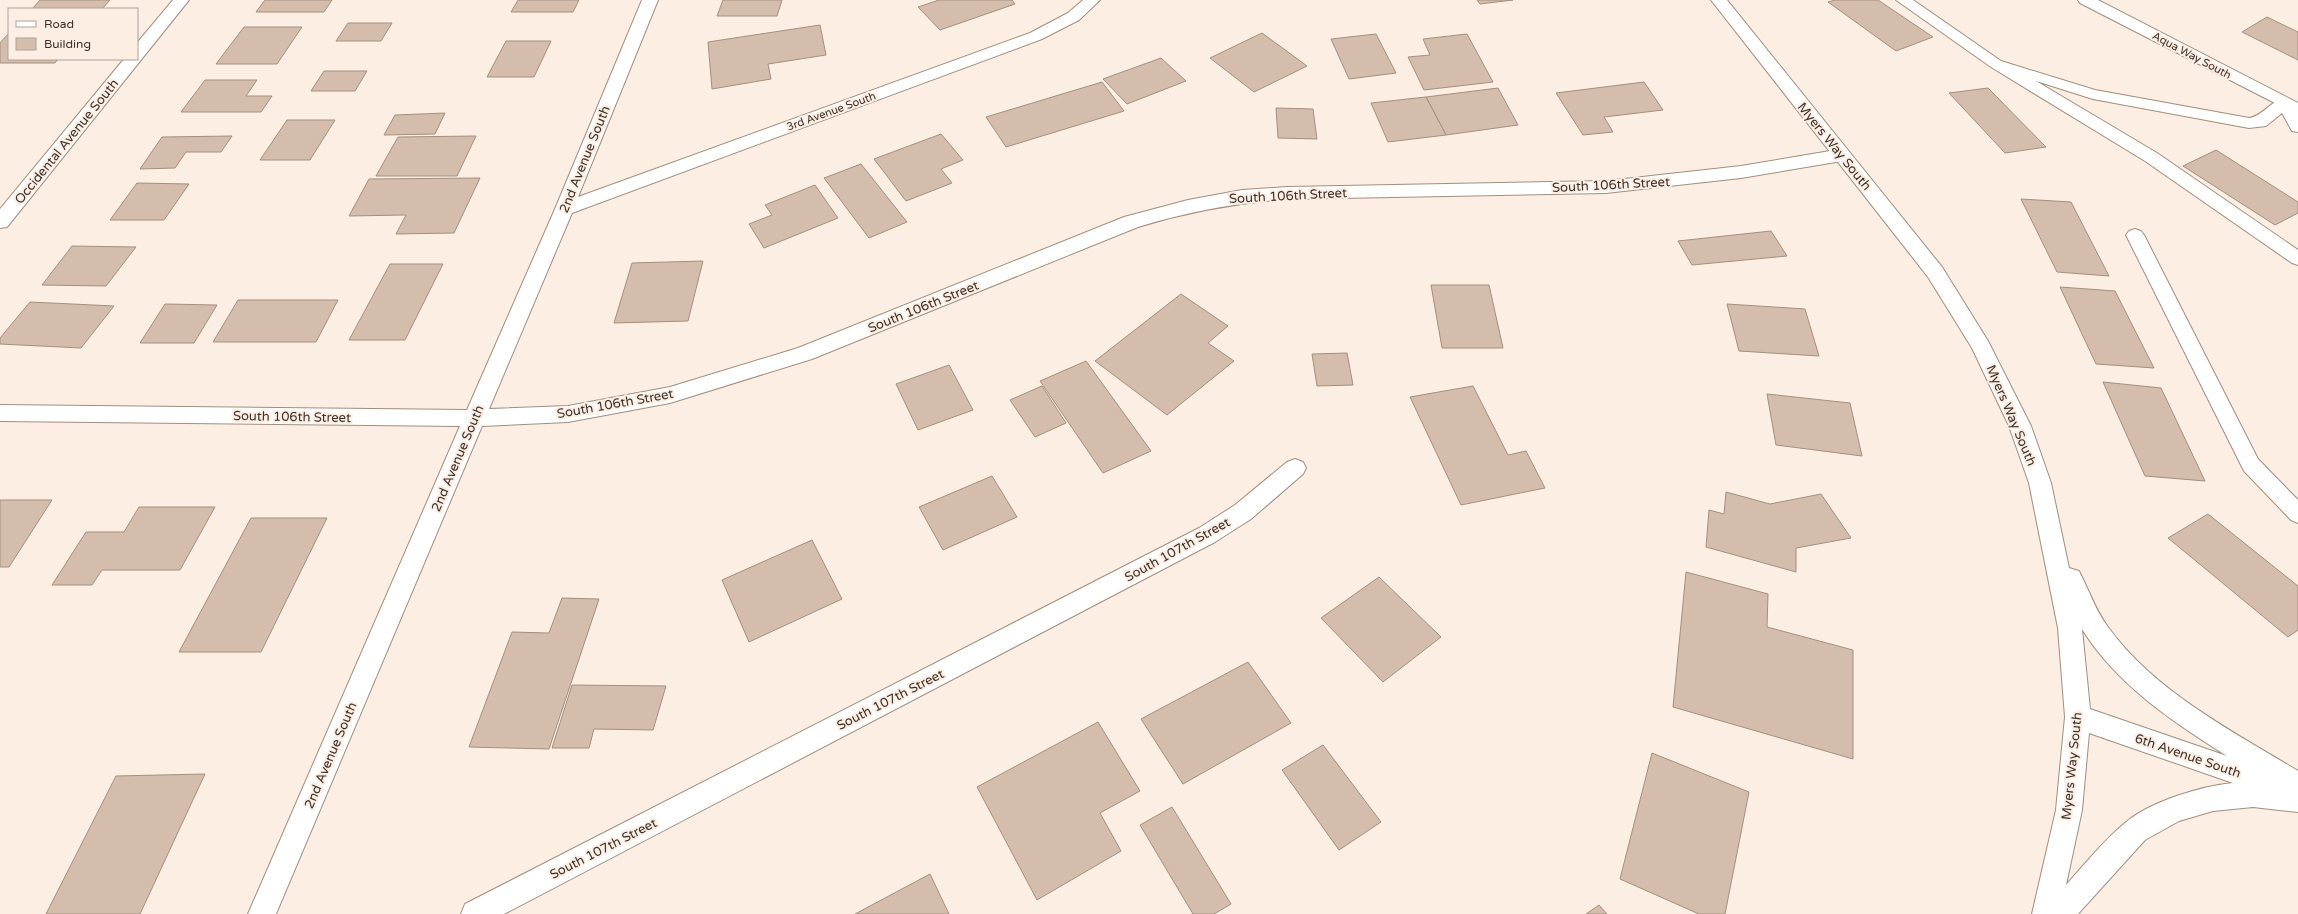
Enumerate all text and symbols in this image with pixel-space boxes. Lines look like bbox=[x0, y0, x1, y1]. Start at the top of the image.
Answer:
legend bbox=[8, 8, 138, 60]
text: Road bbox=[44, 17, 74, 31]
street label: Aqua Way South bbox=[2150, 29, 2233, 82]
text: Building bbox=[44, 37, 91, 51]
street label: Occidental Avenue South bbox=[11, 76, 122, 207]
street label: 3rd Avenue South bbox=[785, 89, 878, 134]
street label: Myers Way South bbox=[1794, 100, 1874, 194]
street label: 2nd Avenue South bbox=[556, 103, 614, 215]
street label: South 106th Street bbox=[1552, 174, 1670, 196]
street label: South 106th Street bbox=[1229, 185, 1347, 207]
street label: South 106th Street bbox=[866, 277, 981, 336]
street label: Myers Way South bbox=[1983, 362, 2040, 468]
street label: South 106th Street bbox=[556, 386, 675, 422]
street label: 2nd Avenue South bbox=[428, 403, 488, 514]
street label: South 106th Street bbox=[233, 408, 351, 426]
street label: South 107th Street bbox=[1122, 514, 1233, 585]
street label: South 107th Street bbox=[834, 666, 947, 734]
street label: 2nd Avenue South bbox=[301, 700, 361, 811]
street label: Myers Way South bbox=[2058, 711, 2086, 821]
street label: 6th Avenue South bbox=[2133, 730, 2243, 782]
street label: South 107th Street bbox=[547, 815, 660, 883]

